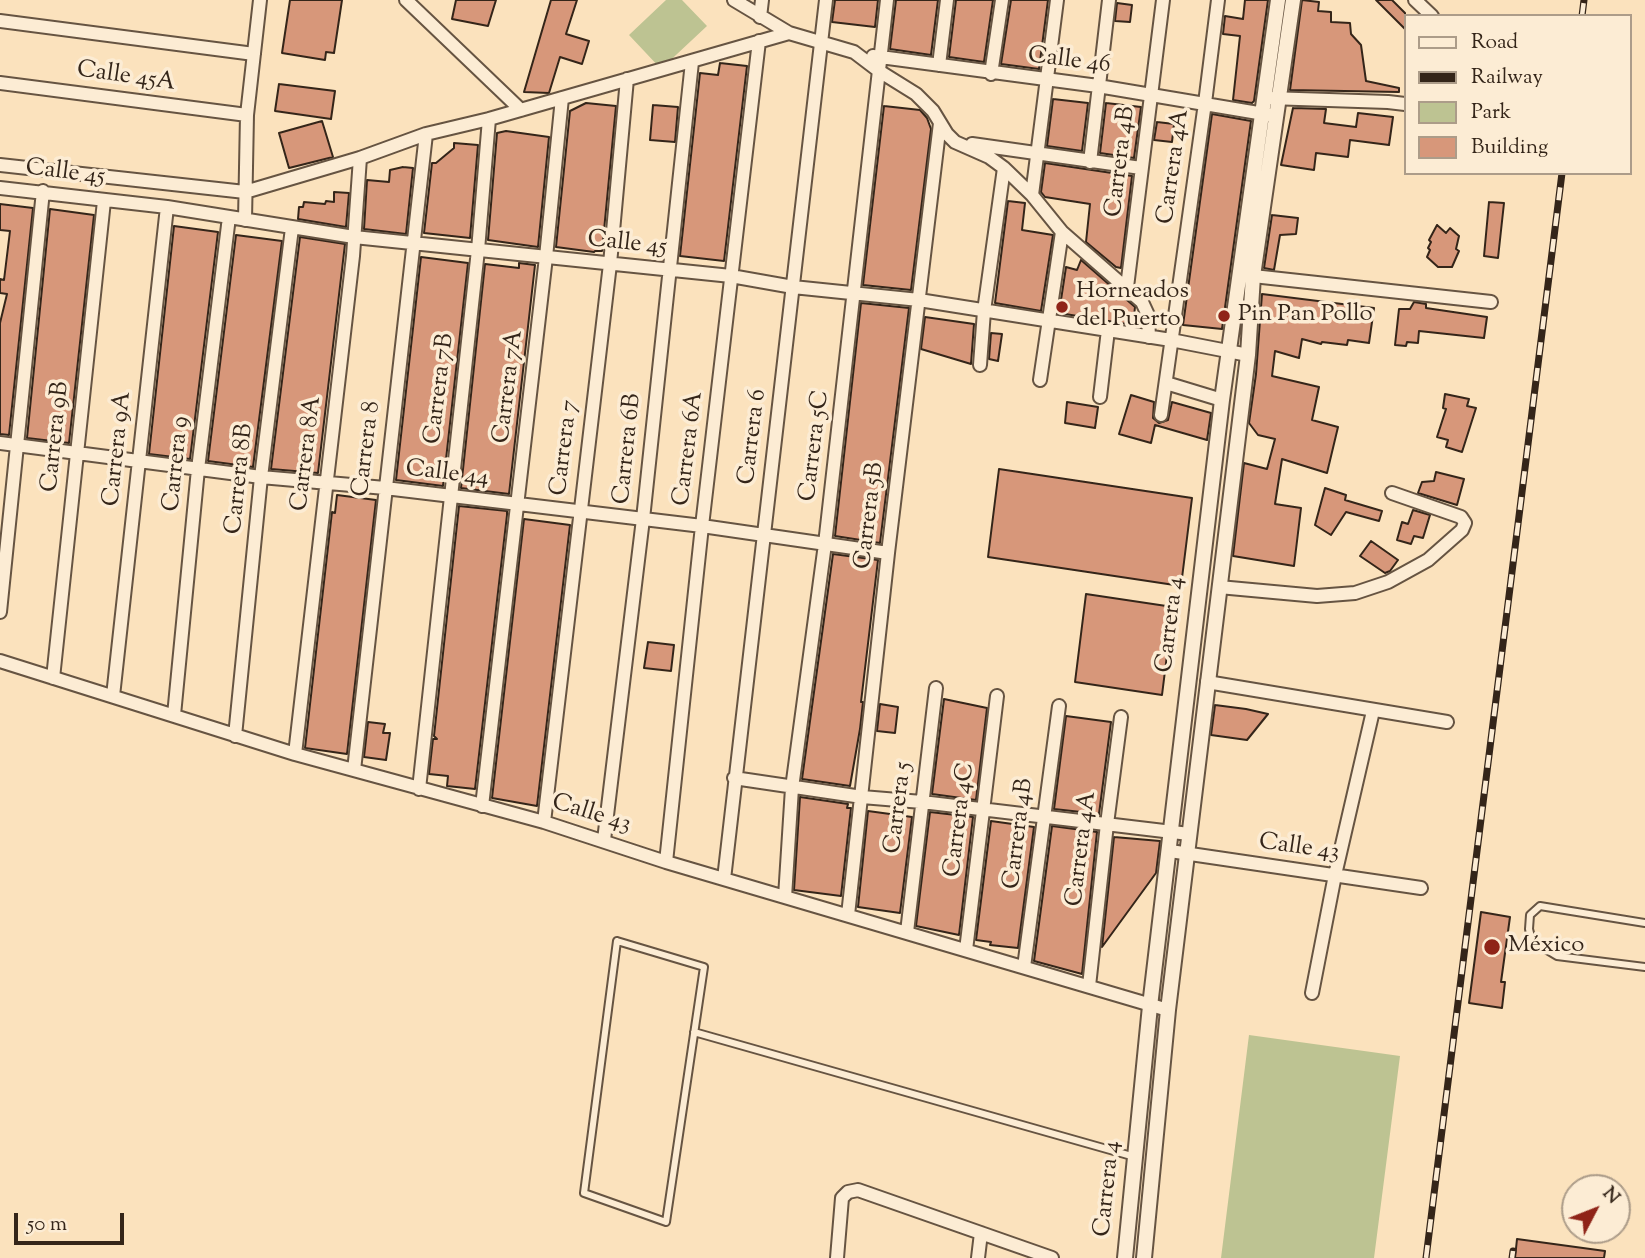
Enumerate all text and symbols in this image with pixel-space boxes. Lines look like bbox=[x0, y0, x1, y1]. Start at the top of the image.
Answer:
legend bbox=[1404, 14, 1631, 175]
text: Road bbox=[1471, 28, 1518, 58]
street label: Calle 46 bbox=[1026, 43, 1112, 81]
street label: Calle 45A bbox=[75, 57, 177, 99]
text: Railway bbox=[1471, 63, 1543, 93]
text: Park bbox=[1471, 98, 1511, 128]
street label: Carrera 4B bbox=[1101, 105, 1143, 219]
street label: Carrera 4A bbox=[1153, 108, 1197, 226]
text: Building bbox=[1471, 133, 1548, 163]
street label: Calle 45 bbox=[24, 155, 106, 193]
street label: Calle 45 bbox=[586, 227, 668, 263]
place label: Horneados del Puerto bbox=[1076, 279, 1189, 335]
marker: Horneados del Puerto bbox=[1054, 299, 1070, 315]
place label: Pin Pan Pollo bbox=[1238, 302, 1373, 330]
marker: Pin Pan Pollo bbox=[1216, 308, 1232, 324]
street label: Carrera 7A bbox=[489, 329, 531, 445]
street label: Carrera 7B bbox=[420, 332, 462, 446]
street label: Carrera 9B bbox=[37, 380, 77, 494]
street label: Carrera 6 bbox=[734, 388, 774, 486]
street label: Carrera 5C bbox=[795, 389, 837, 503]
street label: Carrera 9A bbox=[99, 390, 139, 508]
street label: Carrera 6A bbox=[669, 390, 711, 508]
street label: Carrera 6B bbox=[609, 392, 649, 506]
street label: Carrera 8A bbox=[287, 395, 329, 513]
street label: Carrera 7 bbox=[546, 399, 586, 497]
street label: Carrera 8 bbox=[348, 400, 388, 498]
street label: Carrera 9 bbox=[159, 415, 197, 513]
street label: Carrera 8B bbox=[221, 422, 261, 536]
street label: Calle 44 bbox=[404, 456, 490, 494]
street label: Carrera 5B bbox=[850, 461, 892, 571]
street label: Carrera 4 bbox=[1152, 576, 1192, 674]
street label: Carrera 5 bbox=[880, 760, 920, 856]
street label: Carrera 4C bbox=[940, 761, 982, 879]
street label: Carrera 4B bbox=[999, 777, 1041, 891]
street label: Calle 43 bbox=[548, 789, 634, 841]
street label: Carrera 4A bbox=[1062, 790, 1104, 908]
street label: Calle 43 bbox=[1257, 829, 1341, 869]
place label: México bbox=[1508, 933, 1584, 961]
marker: México bbox=[1482, 937, 1502, 957]
street label: Carrera 4 bbox=[1090, 1140, 1128, 1238]
north arrow bbox=[1561, 1174, 1631, 1244]
text: N bbox=[1595, 1181, 1626, 1211]
scale bar bbox=[18, 1198, 128, 1242]
text: 50 m bbox=[27, 1210, 67, 1240]

